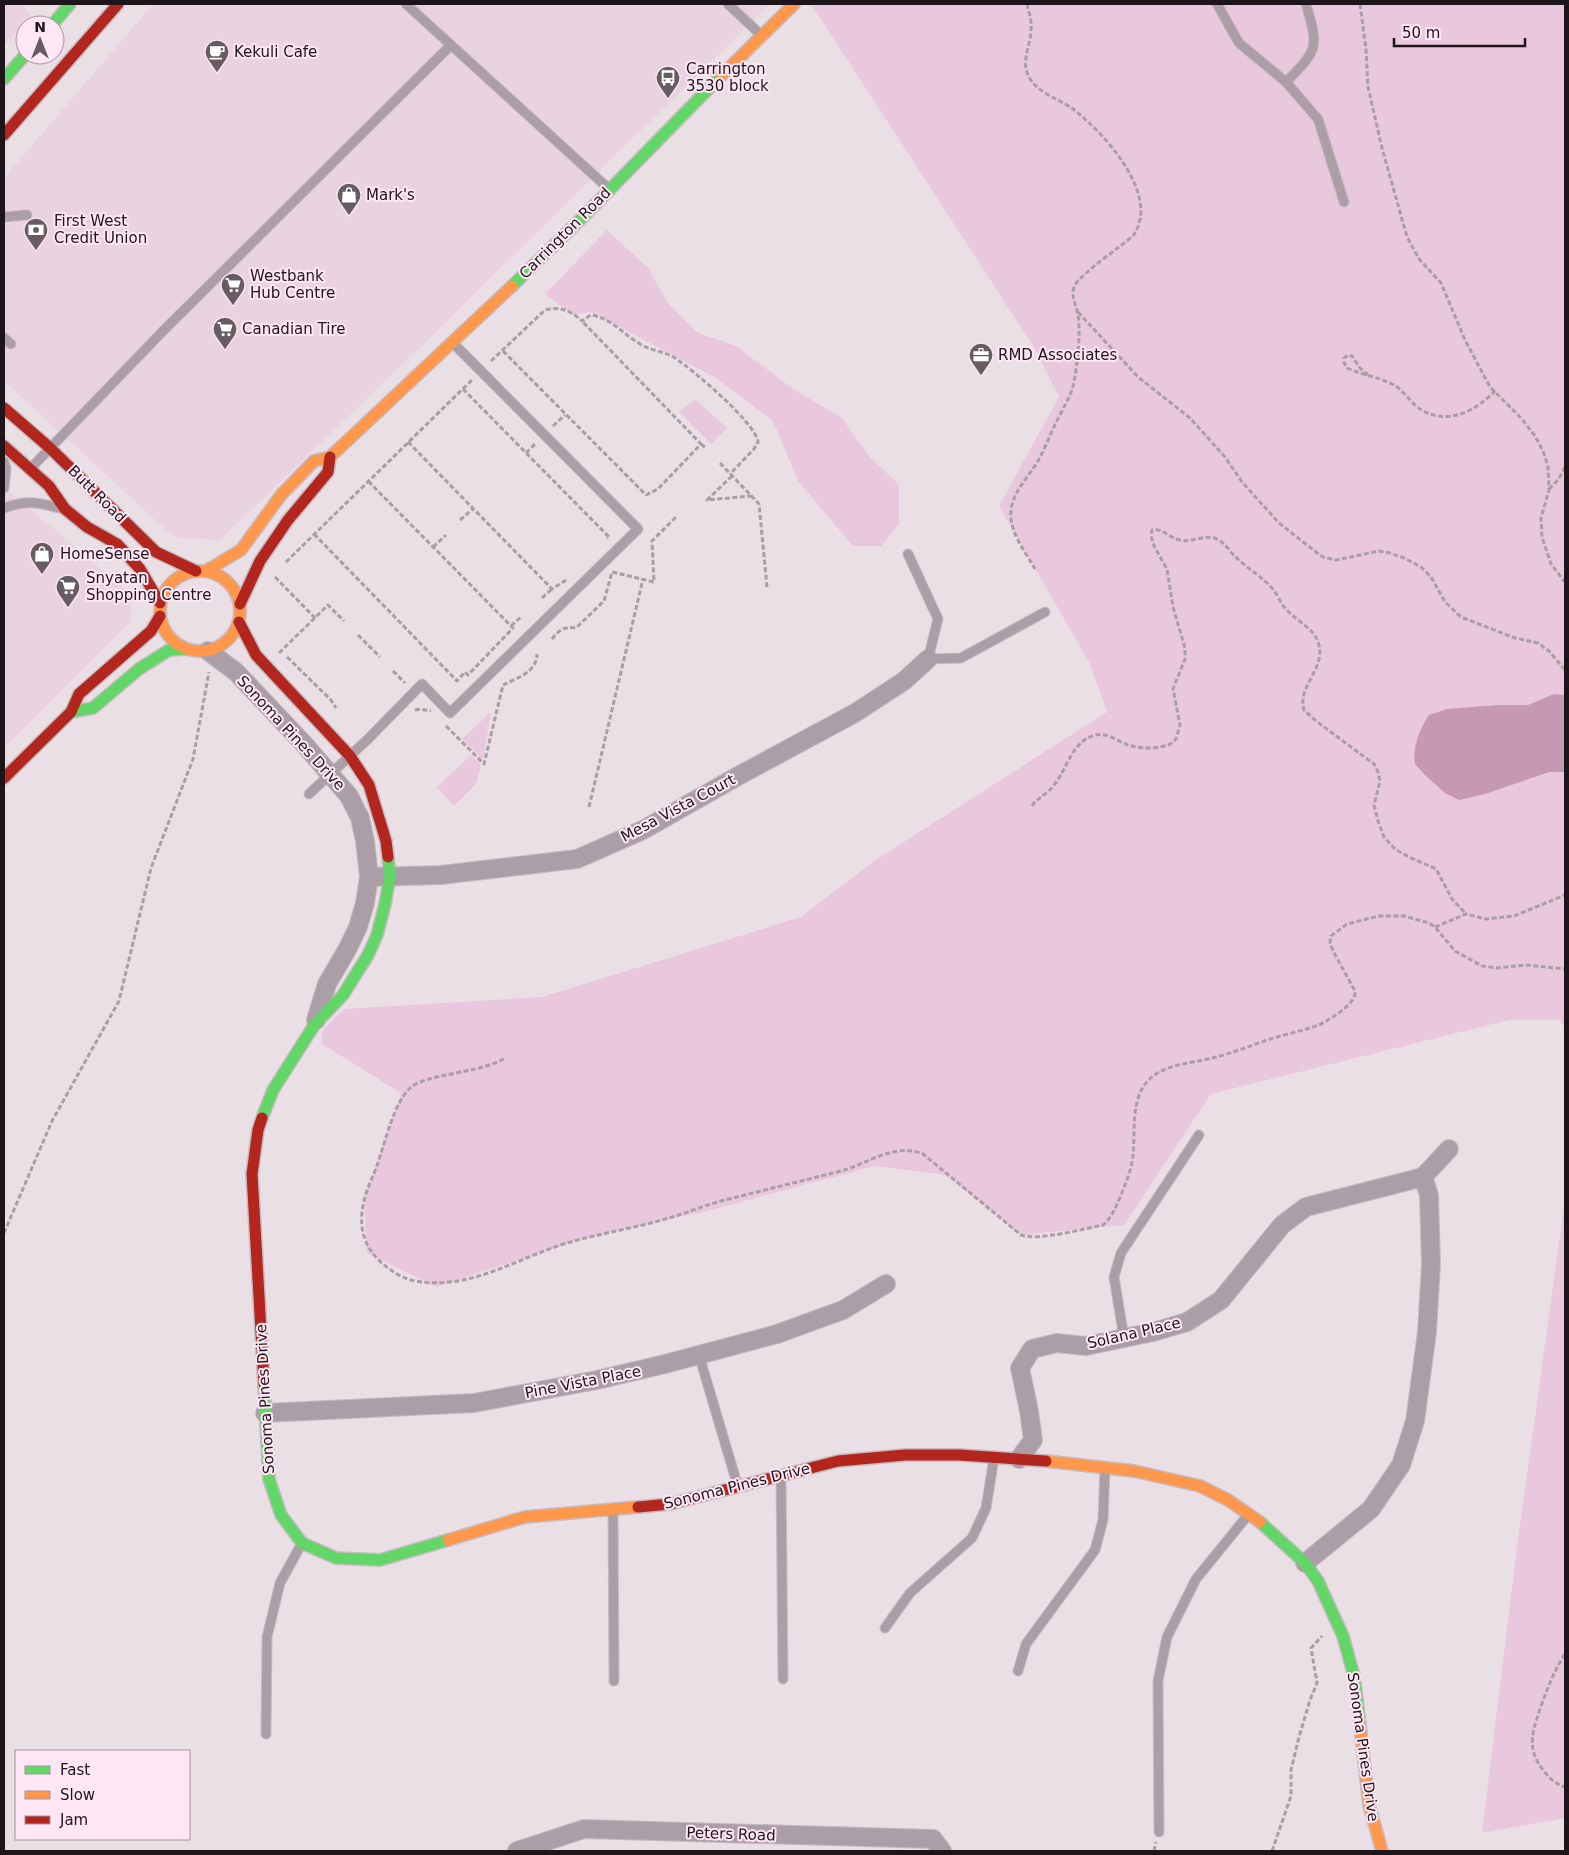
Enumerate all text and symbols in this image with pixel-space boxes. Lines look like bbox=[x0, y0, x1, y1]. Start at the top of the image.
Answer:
north arrow bbox=[15, 15, 65, 65]
scale bar bbox=[1394, 15, 1525, 47]
text: N bbox=[34, 19, 46, 35]
text: 50 m bbox=[1402, 24, 1440, 42]
cafe icon: Kekuli Cafe bbox=[204, 39, 230, 73]
place label: Kekuli Cafe bbox=[234, 43, 317, 61]
place label: Carrington 3530 block bbox=[686, 60, 769, 95]
bus stop icon: Carrington 3530 block bbox=[655, 65, 681, 99]
shop icon: Mark's bbox=[336, 182, 362, 216]
street label: Carrington Road bbox=[516, 184, 614, 282]
place label: Mark's bbox=[366, 186, 415, 204]
place label: First West Credit Union bbox=[54, 212, 147, 247]
bank icon: First West Credit Union bbox=[23, 217, 49, 251]
place label: Westbank Hub Centre bbox=[250, 267, 335, 302]
supermarket icon: Westbank Hub Centre bbox=[220, 272, 246, 306]
supermarket icon: Canadian Tire bbox=[212, 316, 238, 350]
place label: Canadian Tire bbox=[242, 320, 345, 338]
office icon: RMD Associates bbox=[968, 342, 994, 376]
place label: RMD Associates bbox=[998, 346, 1117, 364]
street label: Butt Road bbox=[64, 461, 130, 527]
shop icon: HomeSense bbox=[29, 541, 55, 575]
place label: HomeSense bbox=[60, 545, 150, 563]
place label: Snyatan Shopping Centre bbox=[86, 569, 211, 604]
supermarket icon: Snyatan Shopping Centre bbox=[55, 574, 81, 608]
street label: Sonoma Pines Drive bbox=[233, 672, 349, 794]
street label: Mesa Vista Court bbox=[618, 770, 738, 846]
street label: Solana Place bbox=[1085, 1313, 1183, 1353]
street label: Sonoma Pines Drive bbox=[252, 1324, 278, 1474]
street label: Pine Vista Place bbox=[523, 1362, 643, 1402]
street label: Sonoma Pines Drive bbox=[662, 1459, 812, 1513]
street label: Sonoma Pines Drive bbox=[1344, 1671, 1382, 1823]
legend bbox=[15, 1750, 190, 1840]
text: Fast bbox=[60, 1761, 90, 1779]
text: Slow bbox=[60, 1786, 95, 1804]
text: Jam bbox=[59, 1811, 88, 1829]
street label: Peters Road bbox=[686, 1823, 776, 1845]

